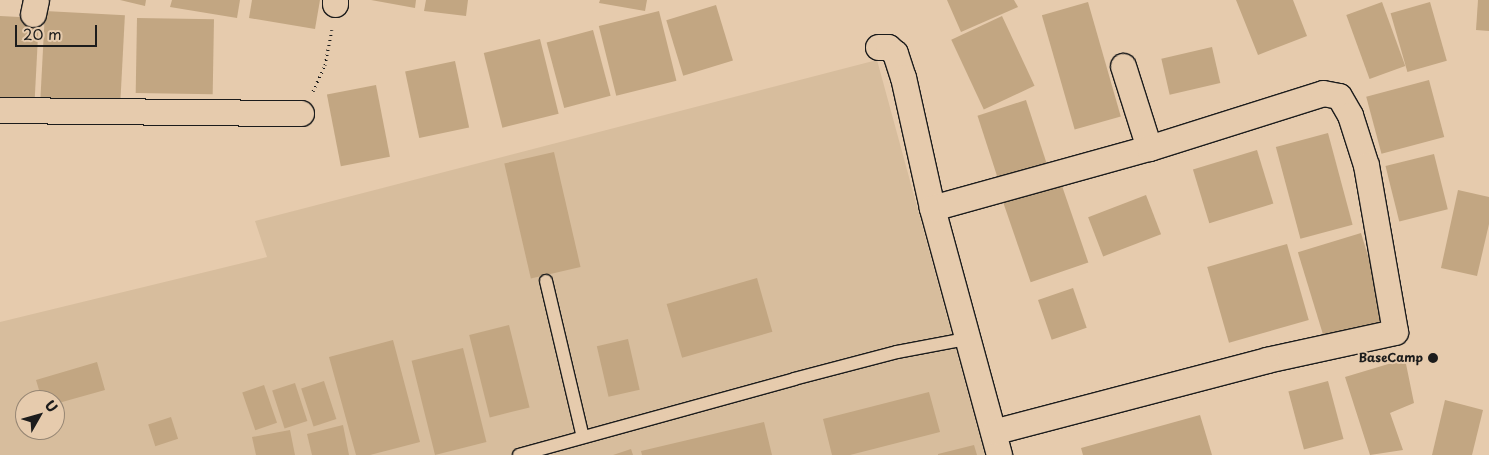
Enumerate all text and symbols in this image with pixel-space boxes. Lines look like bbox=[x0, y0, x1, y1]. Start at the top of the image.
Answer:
scale bar bbox=[18, 15, 100, 47]
text: 20 m bbox=[23, 22, 62, 45]
place label: BaseCamp bbox=[1358, 351, 1423, 365]
marker: BaseCamp bbox=[1427, 352, 1439, 364]
north arrow bbox=[15, 390, 65, 440]
text: U bbox=[40, 395, 63, 417]

